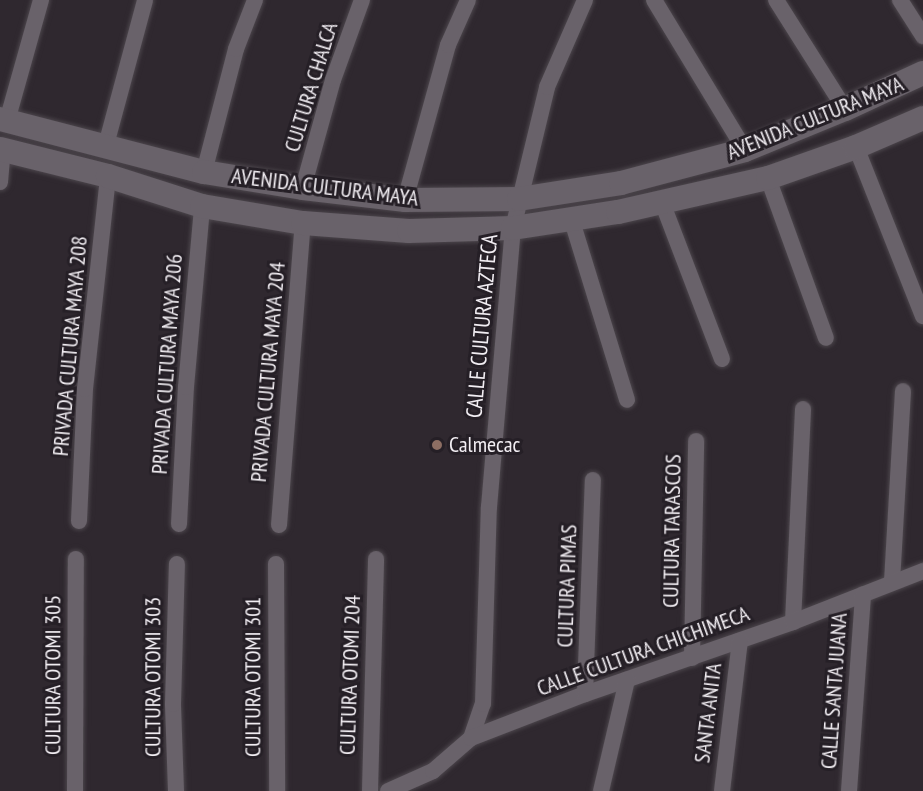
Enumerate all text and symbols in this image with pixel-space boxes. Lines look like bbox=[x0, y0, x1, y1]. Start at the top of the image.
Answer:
street label: CULTURA CHALCA bbox=[279, 19, 343, 155]
street label: AVENIDA CULTURA MAYA bbox=[722, 70, 908, 166]
street label: AVENIDA CULTURA MAYA bbox=[229, 162, 421, 212]
street label: CALLE CULTURA AZTECA bbox=[461, 232, 503, 420]
street label: PRIVADA CULTURA MAYA 208 bbox=[47, 234, 93, 458]
street label: PRIVADA CULTURA MAYA 206 bbox=[146, 252, 188, 476]
street label: PRIVADA CULTURA MAYA 204 bbox=[245, 260, 291, 484]
place label: Calmecac bbox=[449, 432, 520, 458]
marker: Calmecac bbox=[430, 438, 444, 452]
street label: CULTURA TARASCOS bbox=[657, 453, 687, 609]
street label: CULTURA PIMAS bbox=[552, 524, 582, 648]
street label: CULTURA OTOMI 204 bbox=[334, 594, 366, 756]
street label: CULTURA OTOMI 305 bbox=[40, 595, 66, 755]
street label: CULTURA OTOMI 303 bbox=[140, 597, 166, 757]
street label: CULTURA OTOMI 301 bbox=[240, 597, 266, 757]
street label: CALLE CULTURA CHICHIMECA bbox=[533, 600, 753, 702]
street label: CALLE SANTA JUANA bbox=[815, 612, 853, 770]
street label: SANTA ANITA bbox=[689, 661, 727, 765]

